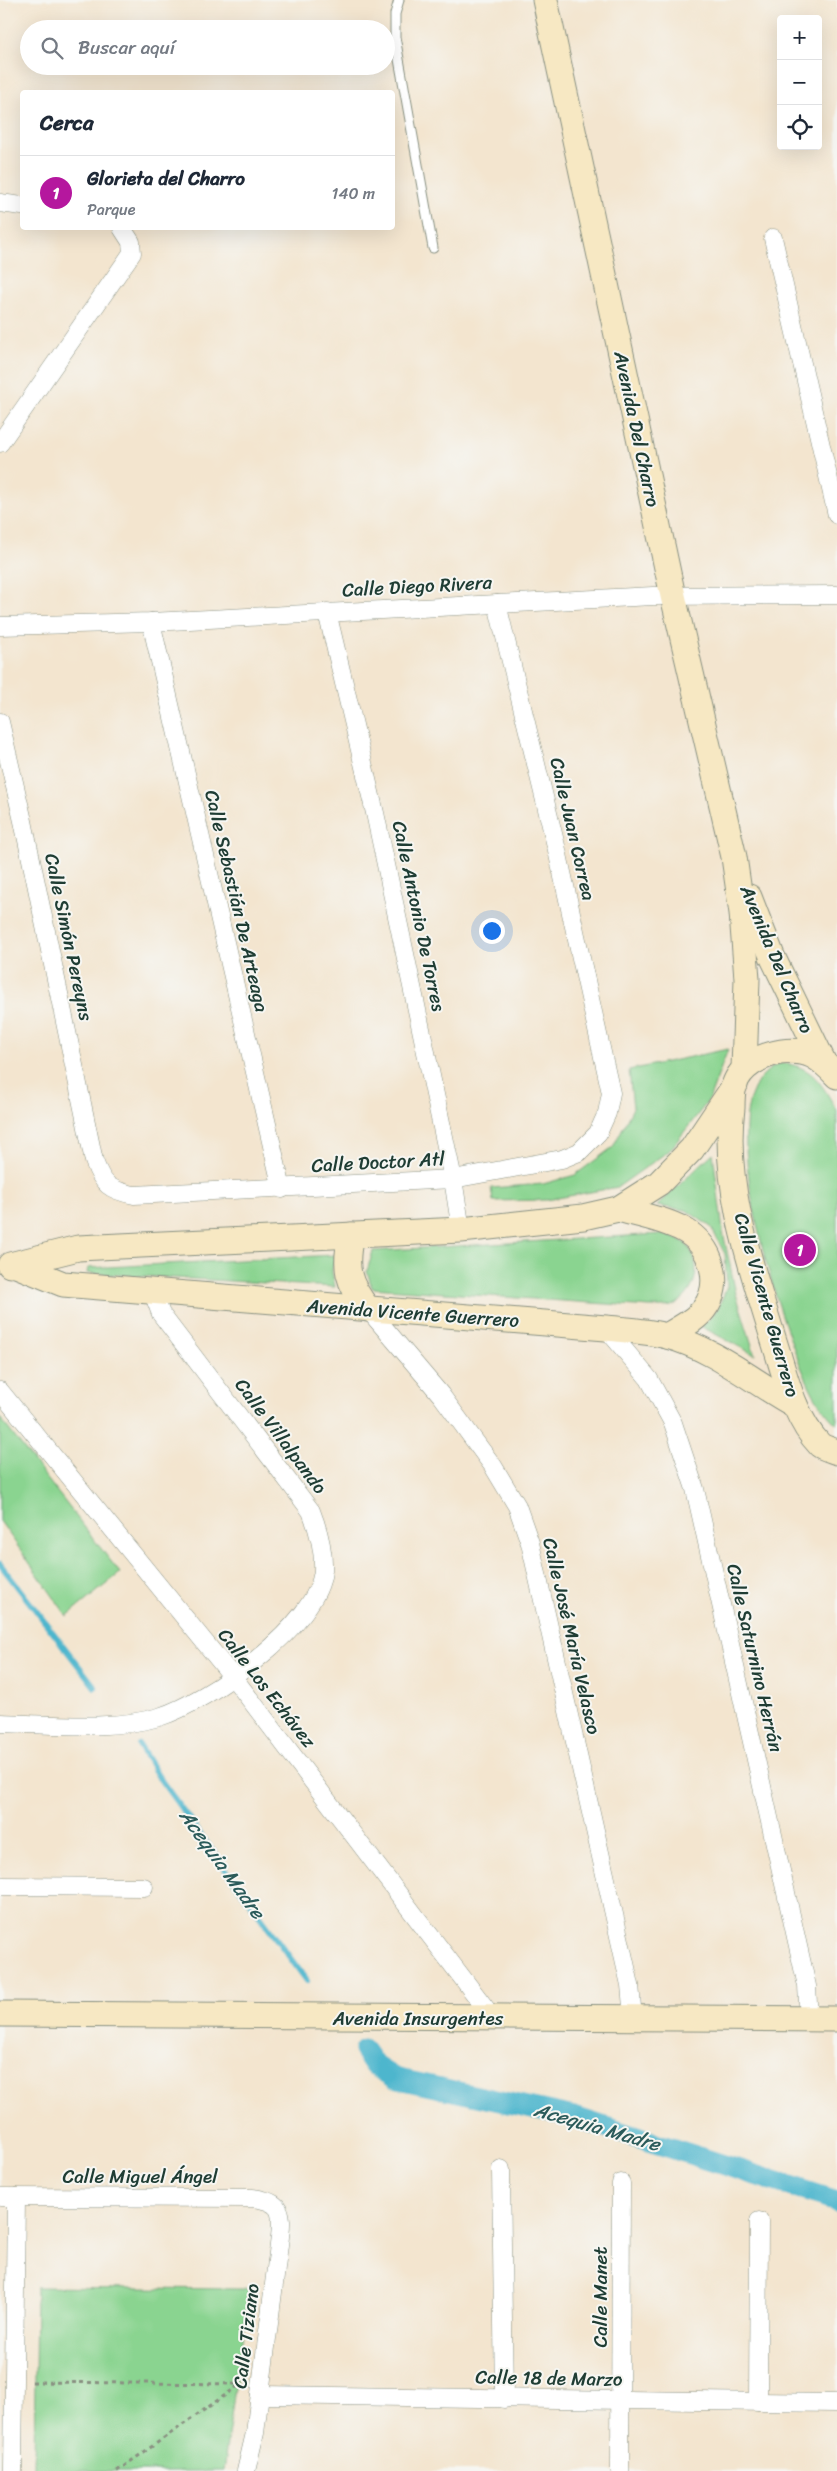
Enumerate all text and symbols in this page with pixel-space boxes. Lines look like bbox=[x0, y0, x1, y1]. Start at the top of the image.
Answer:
map controls bbox=[777, 15, 822, 150]
button: + bbox=[777, 15, 822, 60]
search box bbox=[20, 20, 395, 75]
text: Buscar aquí bbox=[78, 31, 175, 64]
icon: search bbox=[38, 34, 66, 62]
button: − bbox=[777, 60, 822, 105]
text: Cerca bbox=[40, 104, 94, 142]
button: locate bbox=[777, 105, 822, 150]
text: Glorieta del Charro bbox=[87, 162, 245, 195]
text: 1 bbox=[53, 179, 59, 208]
text: 140 m bbox=[332, 179, 375, 208]
text: Parque bbox=[87, 195, 135, 224]
street label: Avenida Del Charro bbox=[604, 347, 670, 510]
street label: Calle Diego Rivera bbox=[341, 566, 493, 606]
street label: Calle Juan Correa bbox=[540, 754, 606, 904]
street label: Calle Sebastián De Arteaga bbox=[195, 787, 279, 1016]
street label: Calle Antonio De Torres bbox=[383, 818, 455, 1015]
street label: Calle Simón Pereyns bbox=[35, 850, 103, 1024]
street label: Avenida Del Charro bbox=[730, 879, 823, 1039]
your location bbox=[479, 918, 505, 944]
street label: Calle Doctor Atl bbox=[311, 1142, 446, 1182]
street label: Calle Vicente Guerrero bbox=[725, 1209, 809, 1401]
pin: 1 bbox=[784, 1231, 816, 1269]
street label: Avenida Vicente Guerrero bbox=[305, 1289, 521, 1337]
street label: Calle Villalpando bbox=[226, 1371, 336, 1501]
street label: Calle José María Velasco bbox=[533, 1534, 611, 1738]
street label: Calle Saturnino Herrán bbox=[717, 1560, 793, 1756]
street label: Calle Los Echávez bbox=[209, 1621, 325, 1756]
water label: Acequia Madre bbox=[169, 1801, 276, 1929]
street label: Avenida Insurgentes bbox=[332, 2002, 504, 2035]
water label: Acequia Madre bbox=[529, 2092, 666, 2162]
street label: Calle Miguel Ángel bbox=[62, 2160, 218, 2193]
street label: Calle Manet bbox=[584, 2246, 617, 2348]
street label: Calle Tiziano bbox=[223, 2282, 269, 2390]
street label: Calle 18 de Marzo bbox=[475, 2360, 623, 2396]

